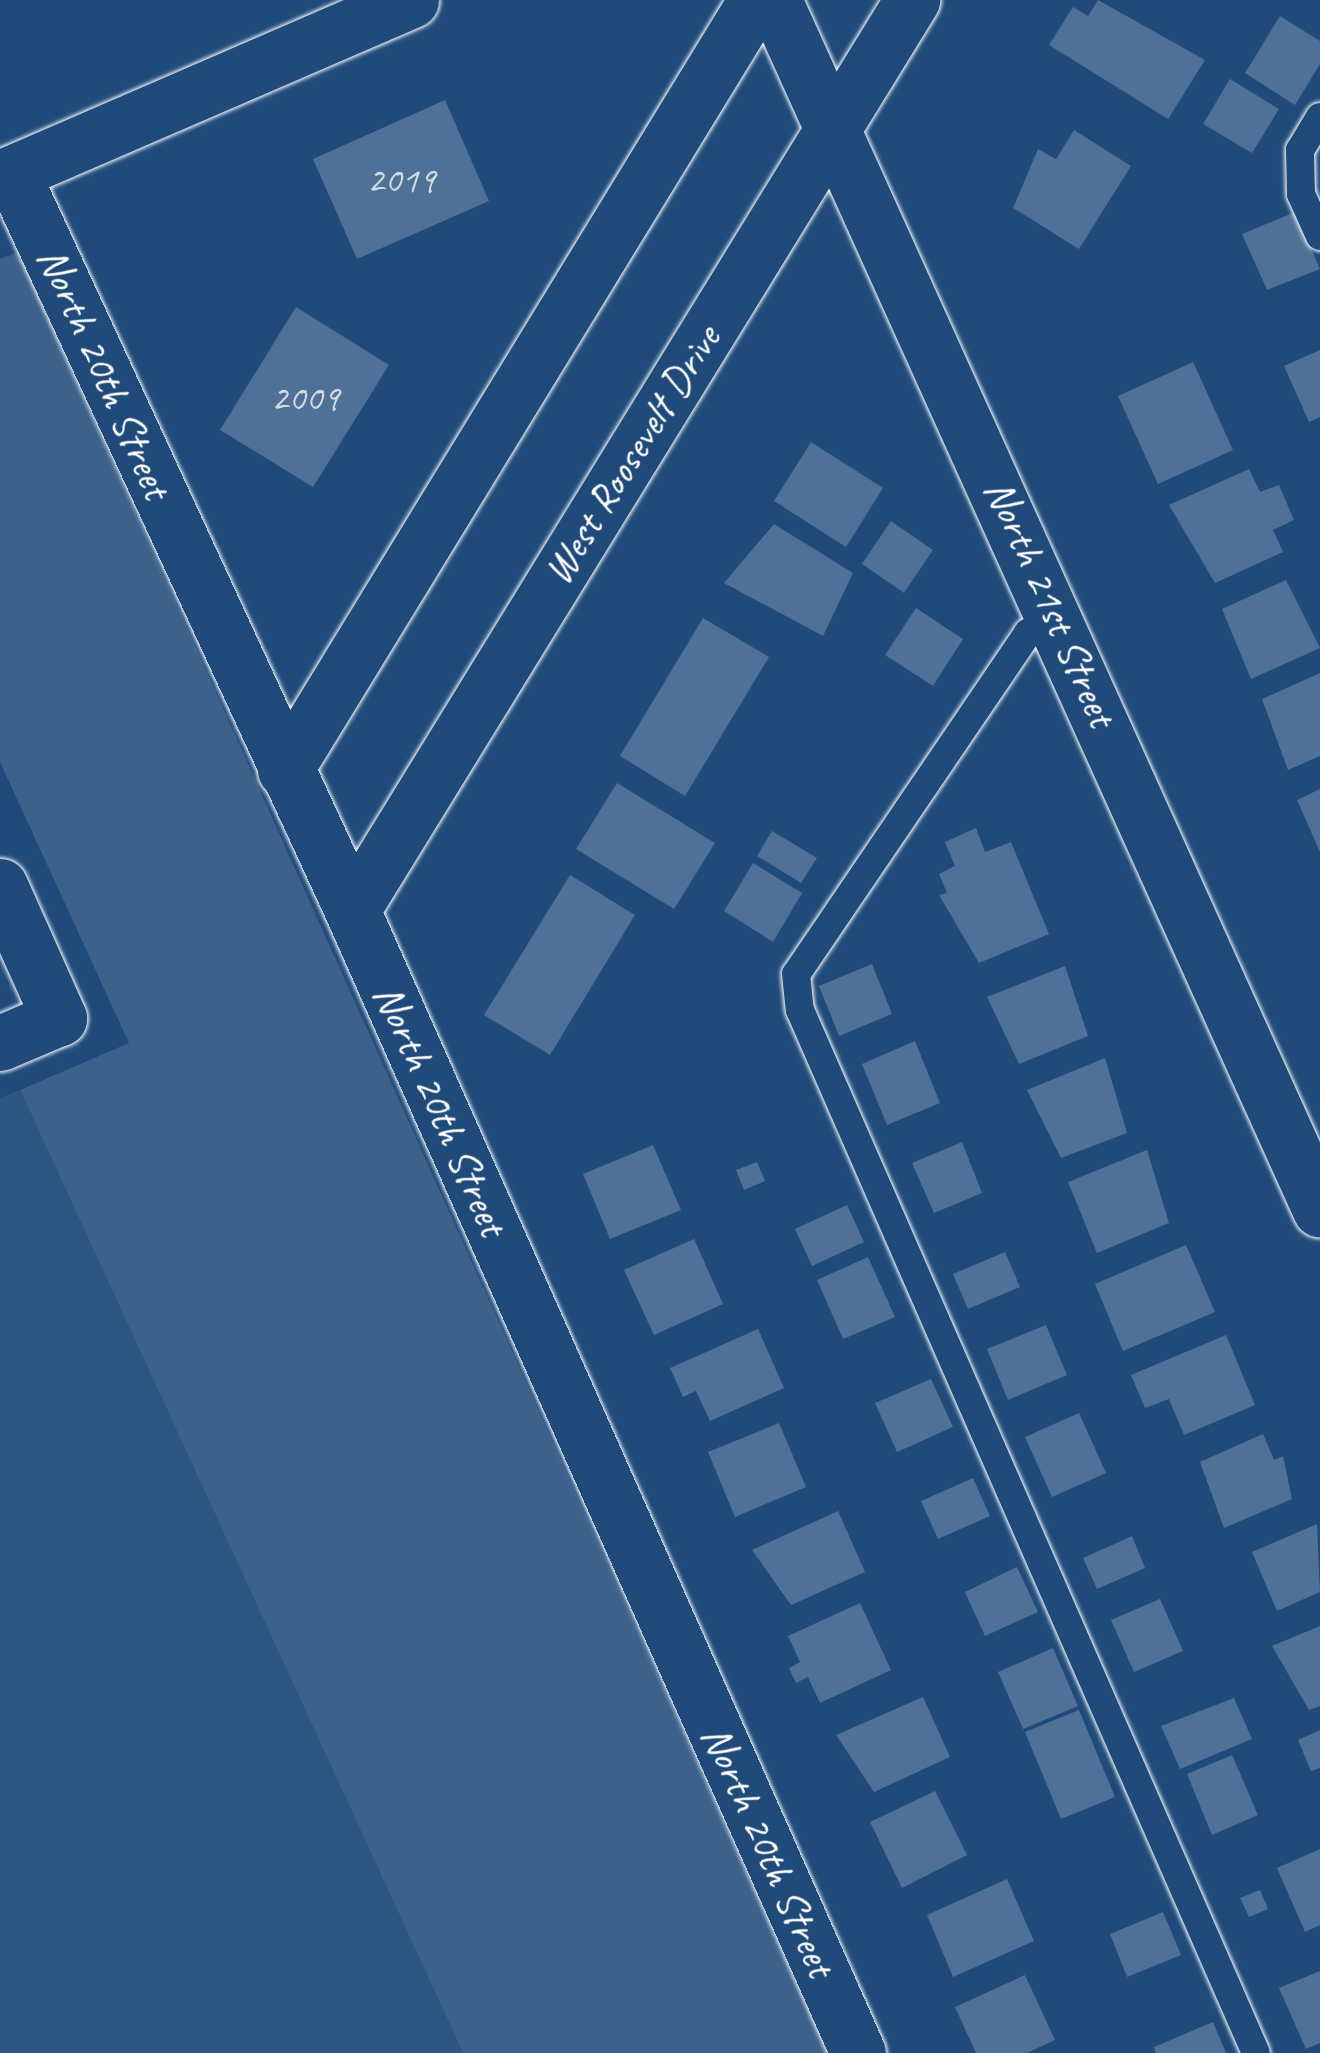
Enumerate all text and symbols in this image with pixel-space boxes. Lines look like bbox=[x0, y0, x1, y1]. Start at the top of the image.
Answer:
house number: 2019 bbox=[367, 157, 435, 203]
street label: North 20th Street bbox=[26, 239, 182, 507]
street label: West Roosevelt Drive bbox=[532, 316, 732, 594]
house number: 2009 bbox=[271, 375, 339, 421]
street label: North 21st Street bbox=[973, 471, 1127, 735]
street label: North 20th Street bbox=[362, 976, 518, 1244]
street label: North 20th Street bbox=[690, 1717, 846, 1985]

